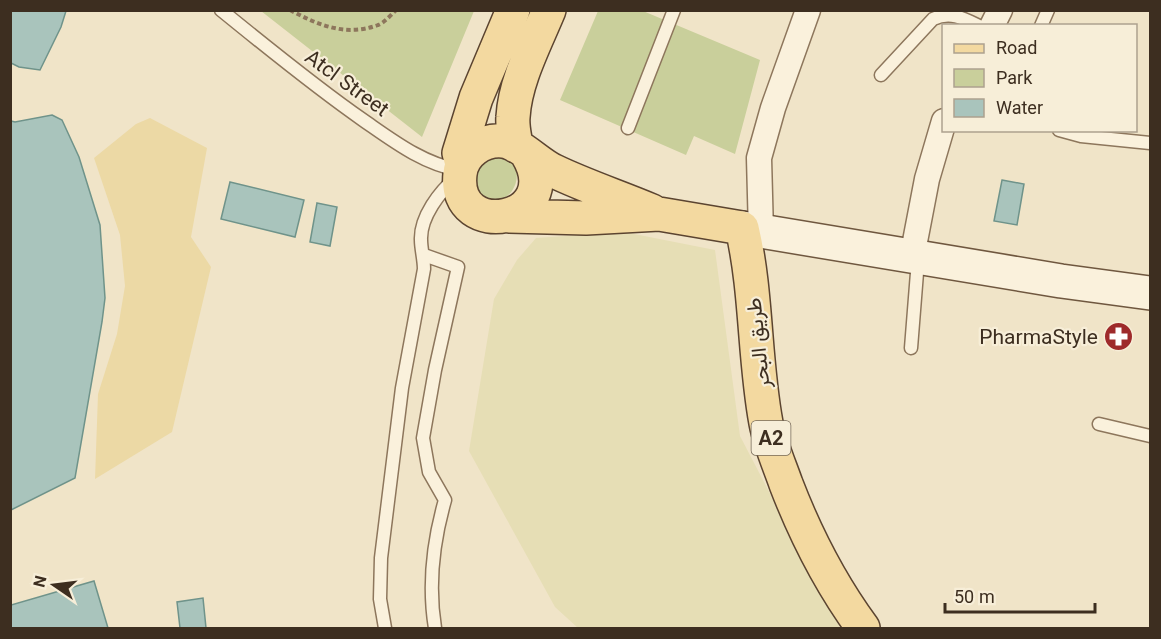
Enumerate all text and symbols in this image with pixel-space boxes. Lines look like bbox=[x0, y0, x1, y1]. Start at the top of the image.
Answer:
legend bbox=[942, 24, 1137, 132]
text: Road bbox=[996, 36, 1037, 64]
street label: Atcl Street bbox=[297, 42, 395, 126]
text: Park bbox=[996, 66, 1033, 94]
text: Water bbox=[996, 96, 1043, 124]
street label: طريق البحر bbox=[738, 296, 781, 391]
pharmacy icon: PharmaStyle bbox=[1103, 321, 1135, 353]
place label: PharmaStyle bbox=[979, 322, 1098, 355]
road number: A2 bbox=[752, 421, 790, 455]
north arrow bbox=[24, 555, 84, 615]
text: N bbox=[28, 573, 55, 590]
scale bar bbox=[945, 576, 1095, 614]
text: 50 m bbox=[954, 585, 995, 613]

